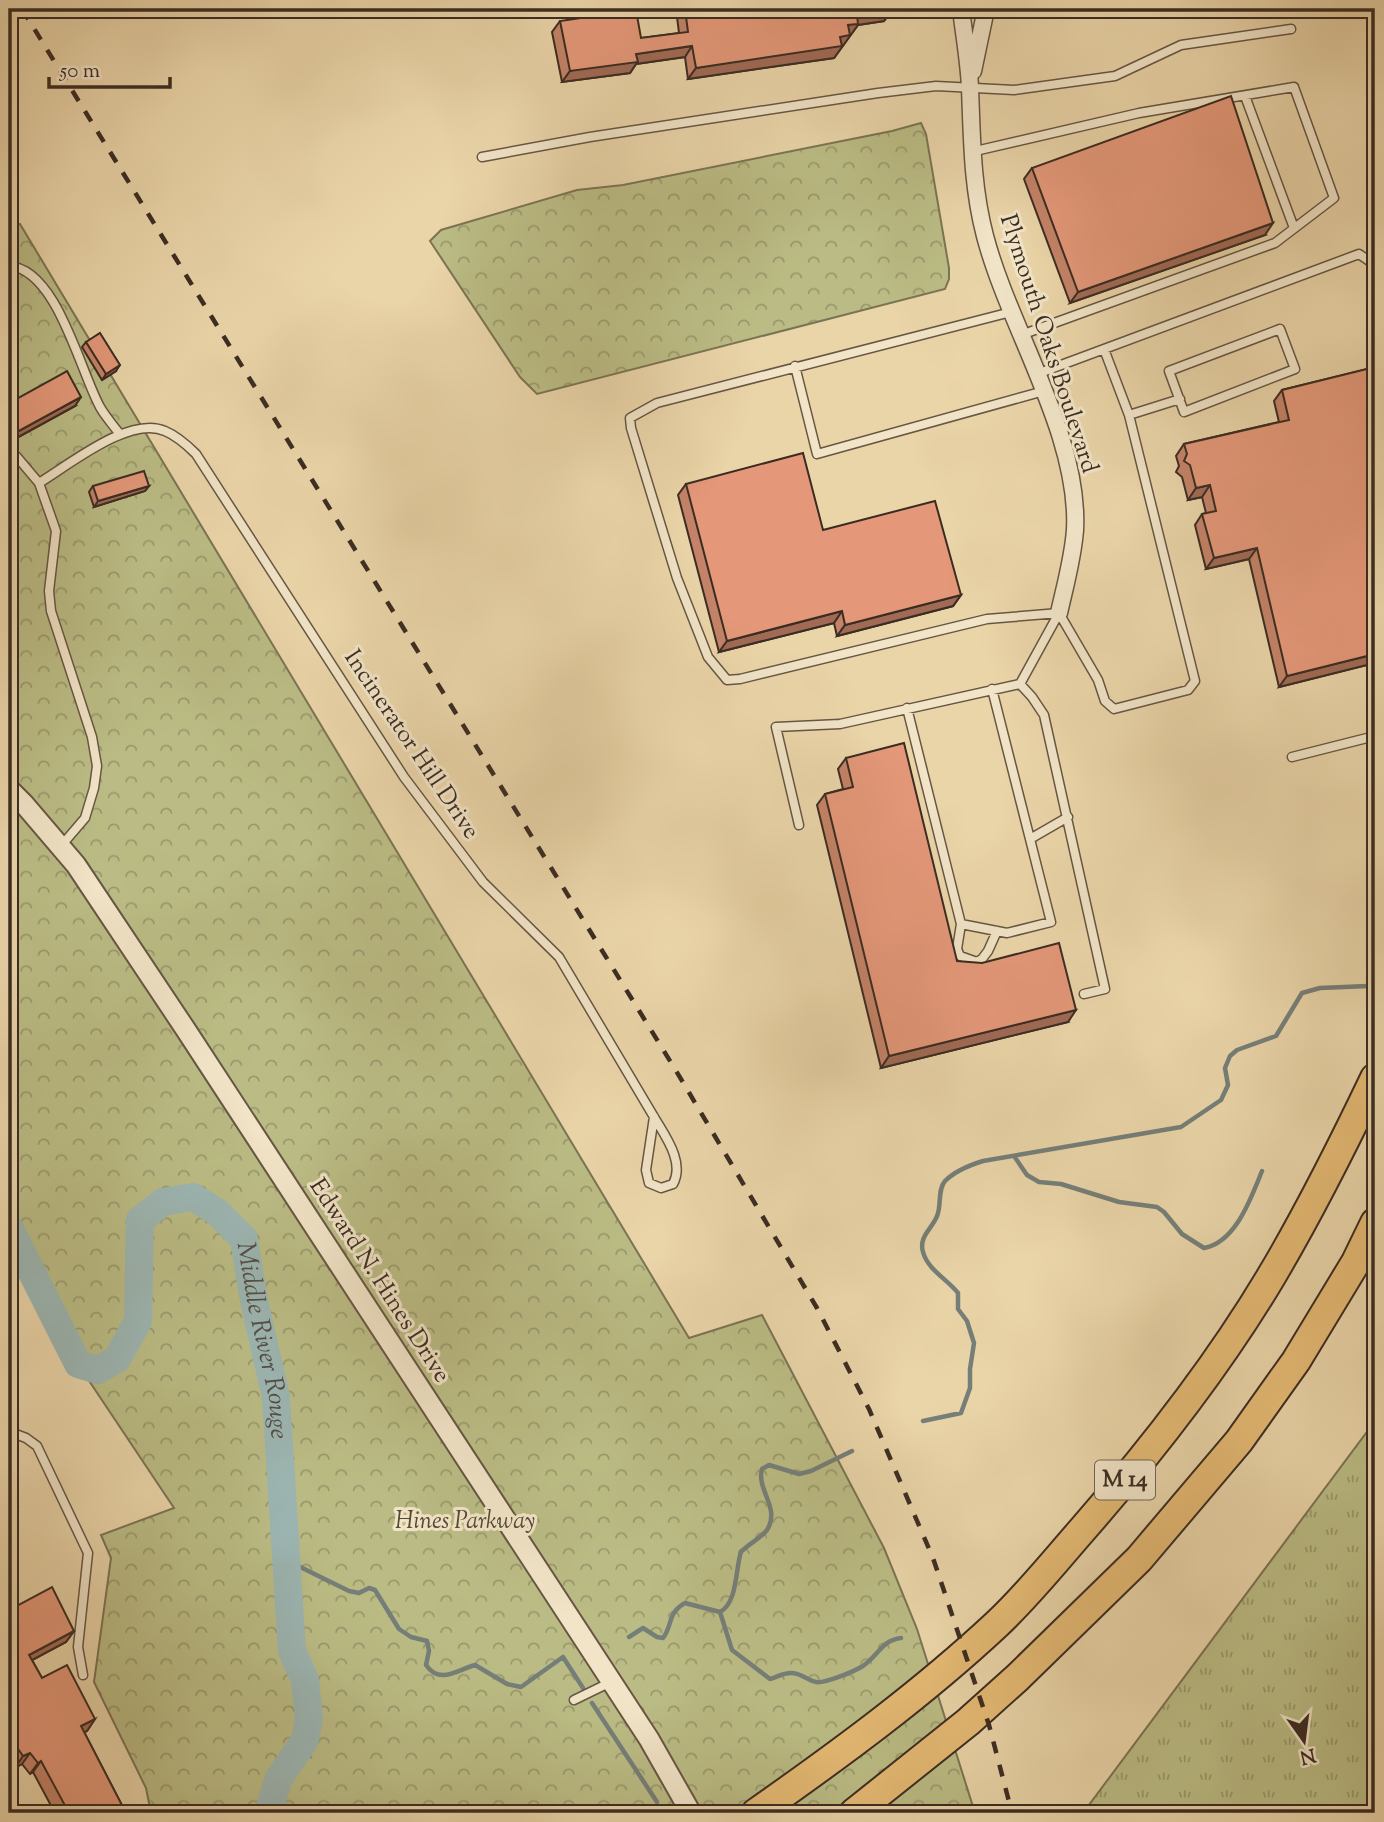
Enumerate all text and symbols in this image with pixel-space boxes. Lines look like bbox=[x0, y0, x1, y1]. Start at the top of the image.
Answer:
scale bar bbox=[49, 46, 170, 90]
text: 50 m bbox=[59, 57, 100, 87]
street label: Plymouth Oaks Boulevard bbox=[990, 210, 1106, 478]
street label: Incinerator Hill Drive bbox=[335, 643, 487, 847]
street label: Edward N. Hines Drive bbox=[300, 1172, 458, 1390]
water label: Middle River Rouge bbox=[226, 1239, 297, 1440]
road number: M 14 bbox=[1095, 1460, 1155, 1499]
park label: Hines Parkway bbox=[395, 1505, 535, 1539]
north arrow bbox=[1268, 1706, 1338, 1776]
text: N bbox=[1297, 1740, 1318, 1770]

